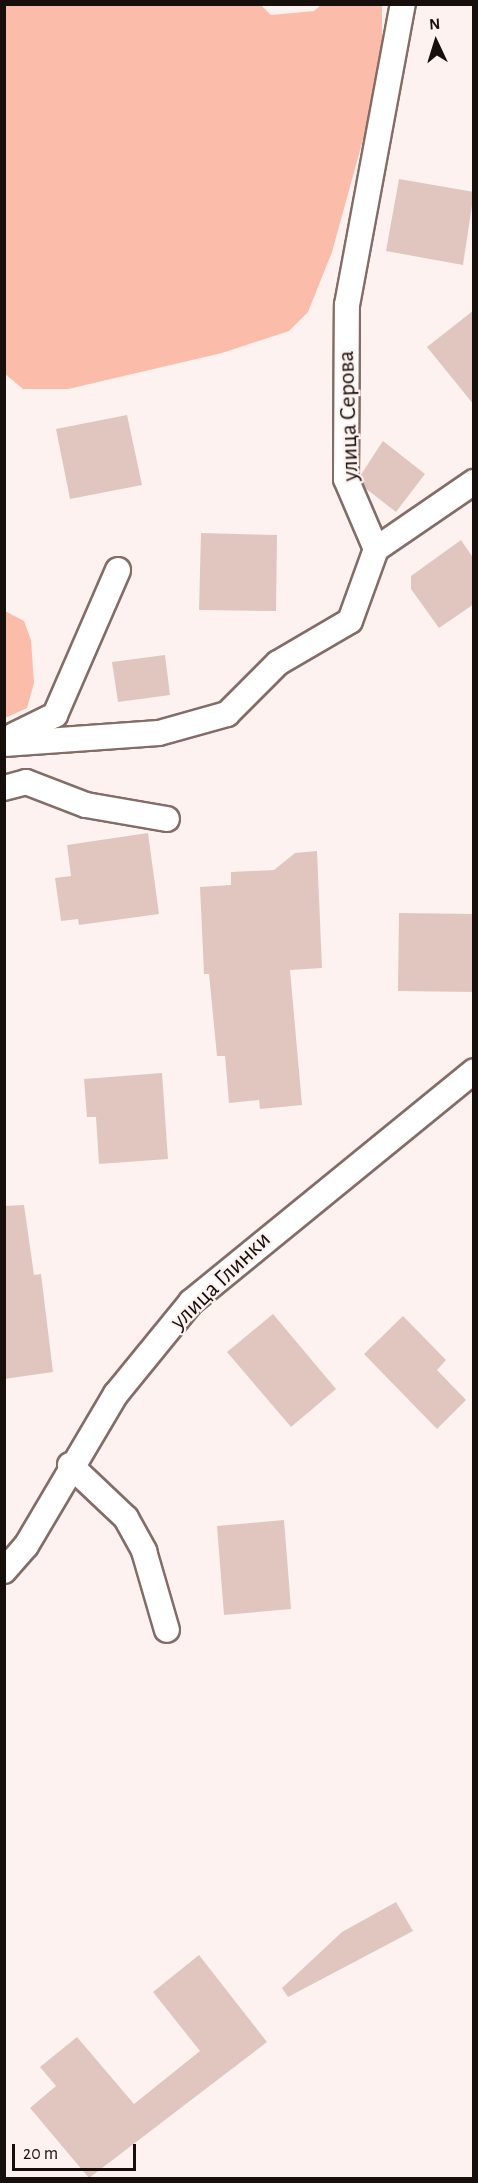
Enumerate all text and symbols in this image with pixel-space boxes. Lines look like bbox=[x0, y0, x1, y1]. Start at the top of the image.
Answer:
north arrow bbox=[406, 12, 466, 72]
text: N bbox=[429, 16, 441, 32]
street label: улица Серова bbox=[332, 350, 366, 482]
street label: улица Глинки bbox=[165, 1226, 277, 1336]
scale bar bbox=[15, 2132, 140, 2170]
text: 20 m bbox=[23, 2145, 58, 2163]

